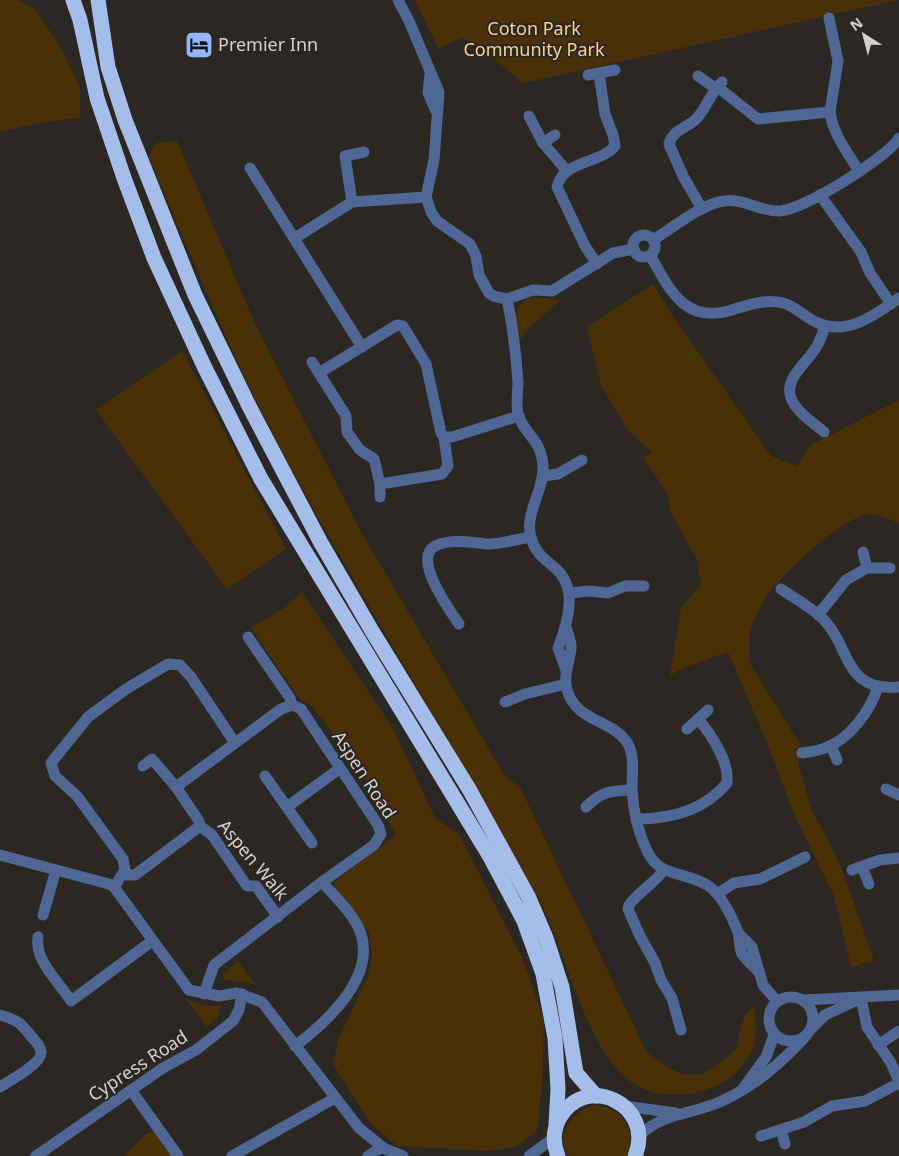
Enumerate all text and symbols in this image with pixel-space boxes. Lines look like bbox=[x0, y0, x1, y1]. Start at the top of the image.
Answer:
north arrow bbox=[839, 10, 889, 60]
text: N bbox=[846, 13, 866, 35]
park label: Coton Park Community Park bbox=[463, 16, 605, 61]
hotel icon: Premier Inn bbox=[184, 30, 214, 60]
place label: Premier Inn bbox=[218, 32, 318, 56]
street label: Aspen Road bbox=[327, 726, 402, 823]
street label: Aspen Walk bbox=[213, 814, 295, 905]
street label: Cypress Road bbox=[83, 1024, 192, 1106]

